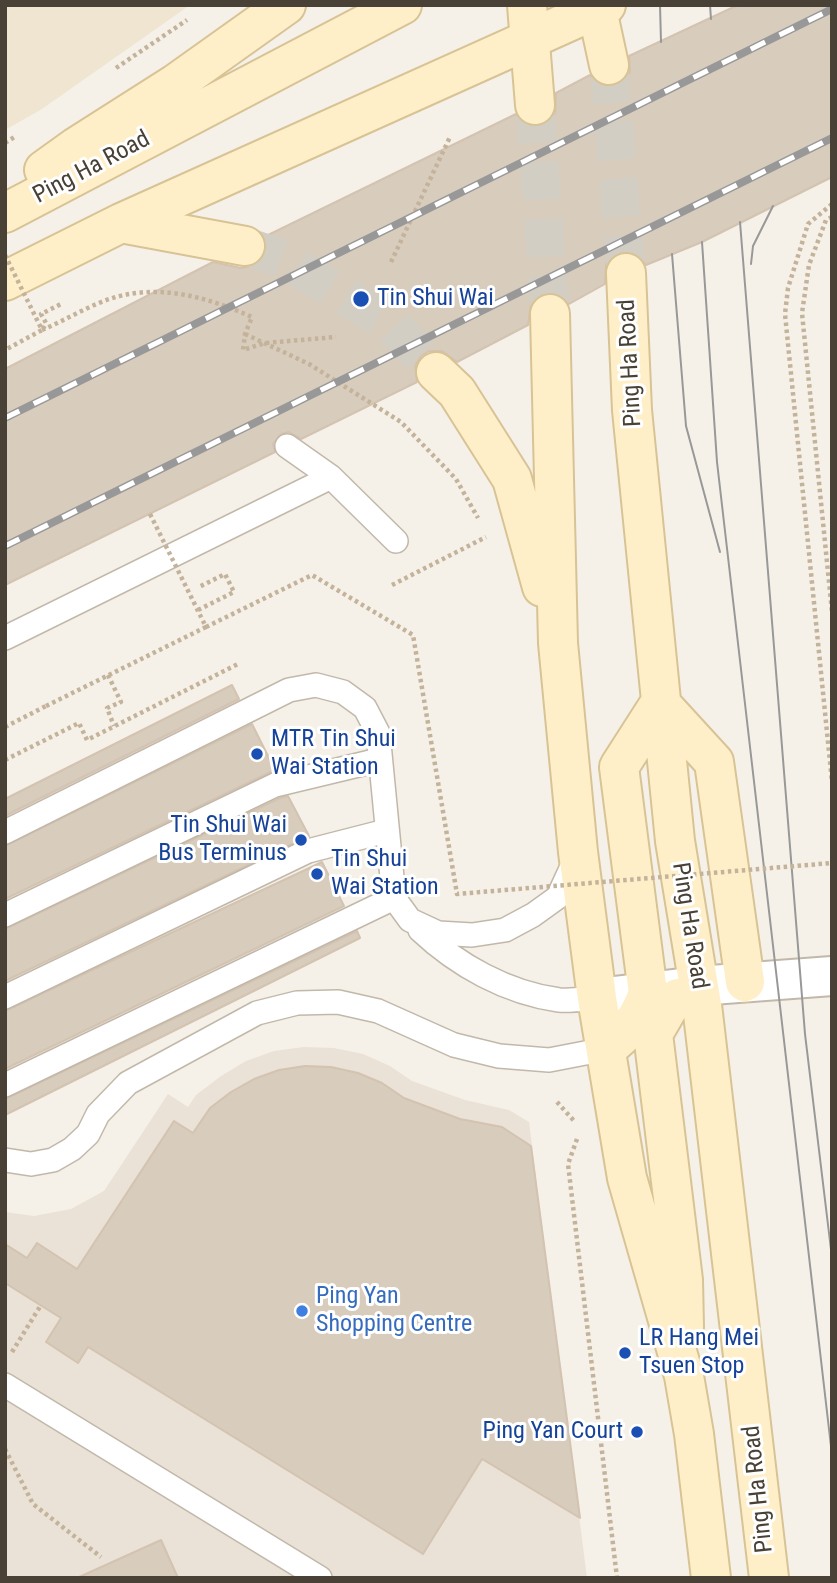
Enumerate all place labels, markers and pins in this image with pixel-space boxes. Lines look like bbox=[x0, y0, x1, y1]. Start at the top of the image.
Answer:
place label: Tin Shui Wai bbox=[377, 285, 494, 313]
marker: Tin Shui Wai bbox=[351, 289, 371, 309]
place label: MTR Tin Shui Wai Station bbox=[271, 726, 396, 782]
marker: MTR Tin Shui Wai Station bbox=[249, 746, 265, 762]
place label: Tin Shui Wai Bus Terminus bbox=[158, 812, 287, 868]
marker: Tin Shui Wai Bus Terminus bbox=[293, 832, 309, 848]
place label: Tin Shui Wai Station bbox=[331, 846, 439, 902]
marker: Tin Shui Wai Station bbox=[309, 866, 325, 882]
place label: Ping Yan Shopping Centre bbox=[316, 1283, 472, 1339]
marker: Ping Yan Shopping Centre bbox=[294, 1303, 310, 1319]
place label: LR Hang Mei Tsuen Stop bbox=[639, 1325, 759, 1381]
marker: LR Hang Mei Tsuen Stop bbox=[617, 1345, 633, 1361]
place label: Ping Yan Court bbox=[483, 1418, 623, 1446]
marker: Ping Yan Court bbox=[629, 1424, 645, 1440]

